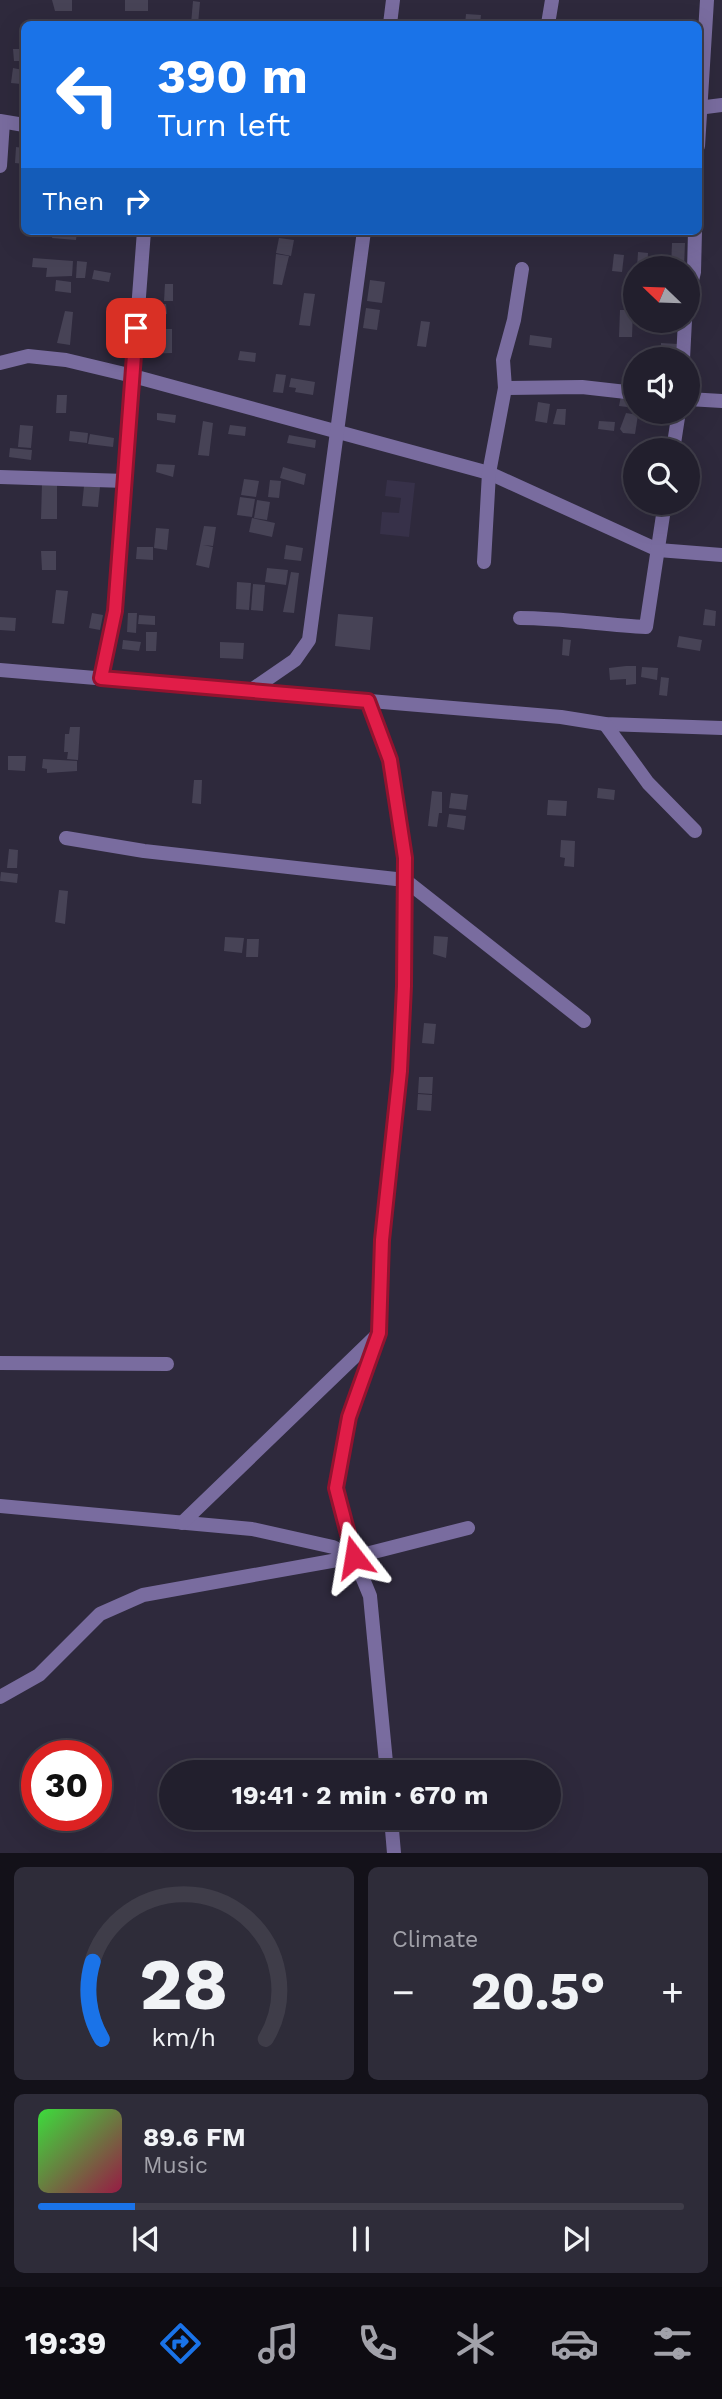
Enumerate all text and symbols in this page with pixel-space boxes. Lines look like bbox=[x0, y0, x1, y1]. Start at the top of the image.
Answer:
text: 390 m bbox=[157, 47, 308, 105]
icon: left bbox=[42, 49, 133, 140]
text: Turn left bbox=[157, 106, 290, 144]
icon: right bbox=[118, 182, 156, 220]
text: Then bbox=[42, 186, 104, 216]
north arrow bbox=[623, 256, 700, 332]
map controls bbox=[623, 256, 700, 515]
pin bbox=[106, 298, 166, 358]
icon: arrive bbox=[117, 309, 155, 347]
button: sound bbox=[623, 347, 700, 424]
button: search bbox=[623, 438, 700, 515]
position arrow bbox=[317, 1520, 391, 1594]
speed limit sign: 30 bbox=[21, 1740, 112, 1831]
text: 19:41 · 2 min · 670 m bbox=[232, 1780, 488, 1810]
text: Climate bbox=[392, 1926, 478, 1953]
text: 28 bbox=[139, 1942, 229, 2028]
text: 20.5° bbox=[470, 1961, 606, 2022]
text: − bbox=[392, 1970, 415, 2014]
text: + bbox=[661, 1970, 684, 2014]
text: km/h bbox=[152, 2023, 216, 2052]
text: 89.6 FM bbox=[143, 2122, 246, 2152]
text: Music bbox=[143, 2152, 208, 2179]
icon: previous bbox=[127, 2220, 165, 2258]
icon: pause bbox=[342, 2220, 380, 2258]
icon: next bbox=[557, 2220, 595, 2258]
icon: directions bbox=[156, 2319, 205, 2368]
icon: music bbox=[254, 2319, 303, 2368]
icon: phone bbox=[353, 2319, 402, 2368]
icon: climate bbox=[451, 2319, 500, 2368]
icon: car bbox=[550, 2319, 599, 2368]
icon: filters bbox=[648, 2319, 697, 2368]
text: 19:39 bbox=[25, 2324, 107, 2362]

